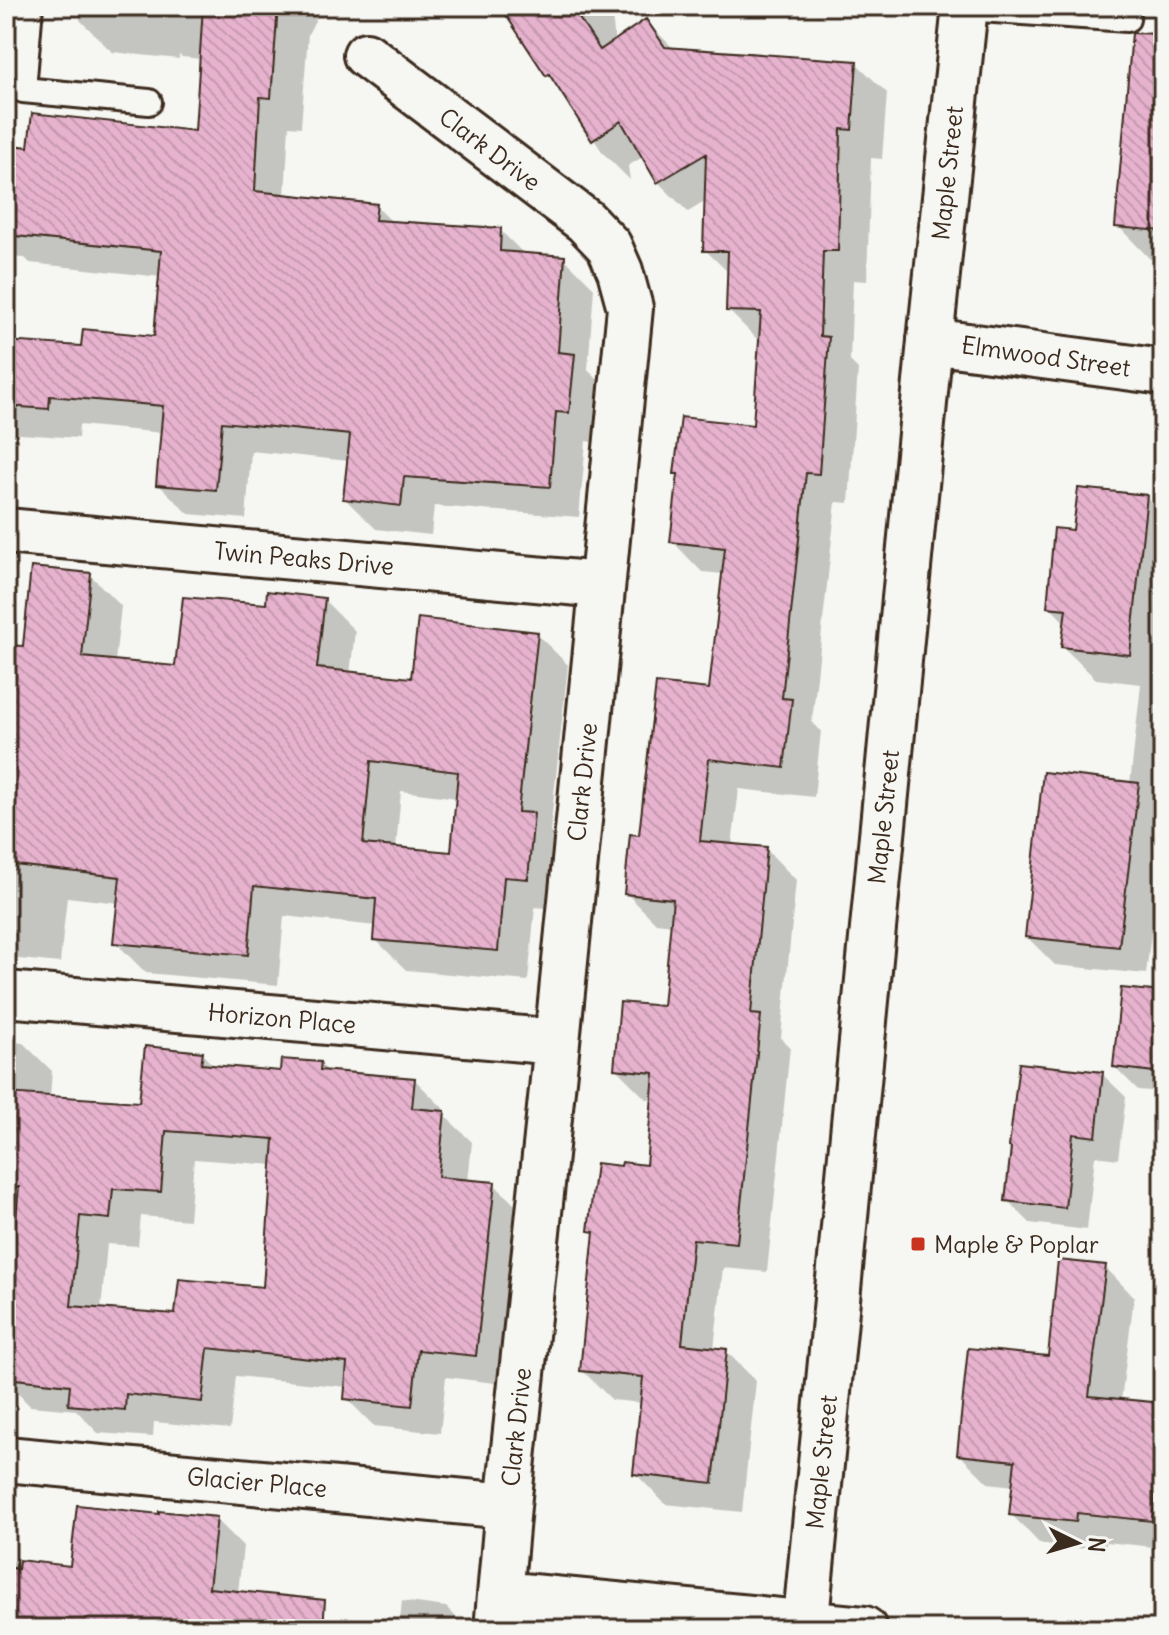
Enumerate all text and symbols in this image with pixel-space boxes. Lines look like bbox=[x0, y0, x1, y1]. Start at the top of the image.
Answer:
street label: Clark Drive bbox=[433, 101, 547, 197]
street label: Maple Street bbox=[925, 104, 969, 242]
street label: Elmwood Street bbox=[960, 329, 1132, 383]
street label: Twin Peaks Drive bbox=[213, 535, 395, 581]
street label: Clark Drive bbox=[561, 721, 603, 843]
street label: Maple Street bbox=[861, 748, 905, 886]
street label: Horizon Place bbox=[207, 997, 357, 1039]
place label: Maple & Poplar bbox=[934, 1229, 1099, 1259]
marker: Maple & Poplar bbox=[909, 1235, 927, 1253]
street label: Clark Drive bbox=[495, 1366, 537, 1488]
street label: Maple Street bbox=[799, 1393, 843, 1531]
street label: Glacier Place bbox=[186, 1461, 328, 1503]
north arrow bbox=[1037, 1503, 1117, 1583]
text: N bbox=[1082, 1536, 1112, 1554]

